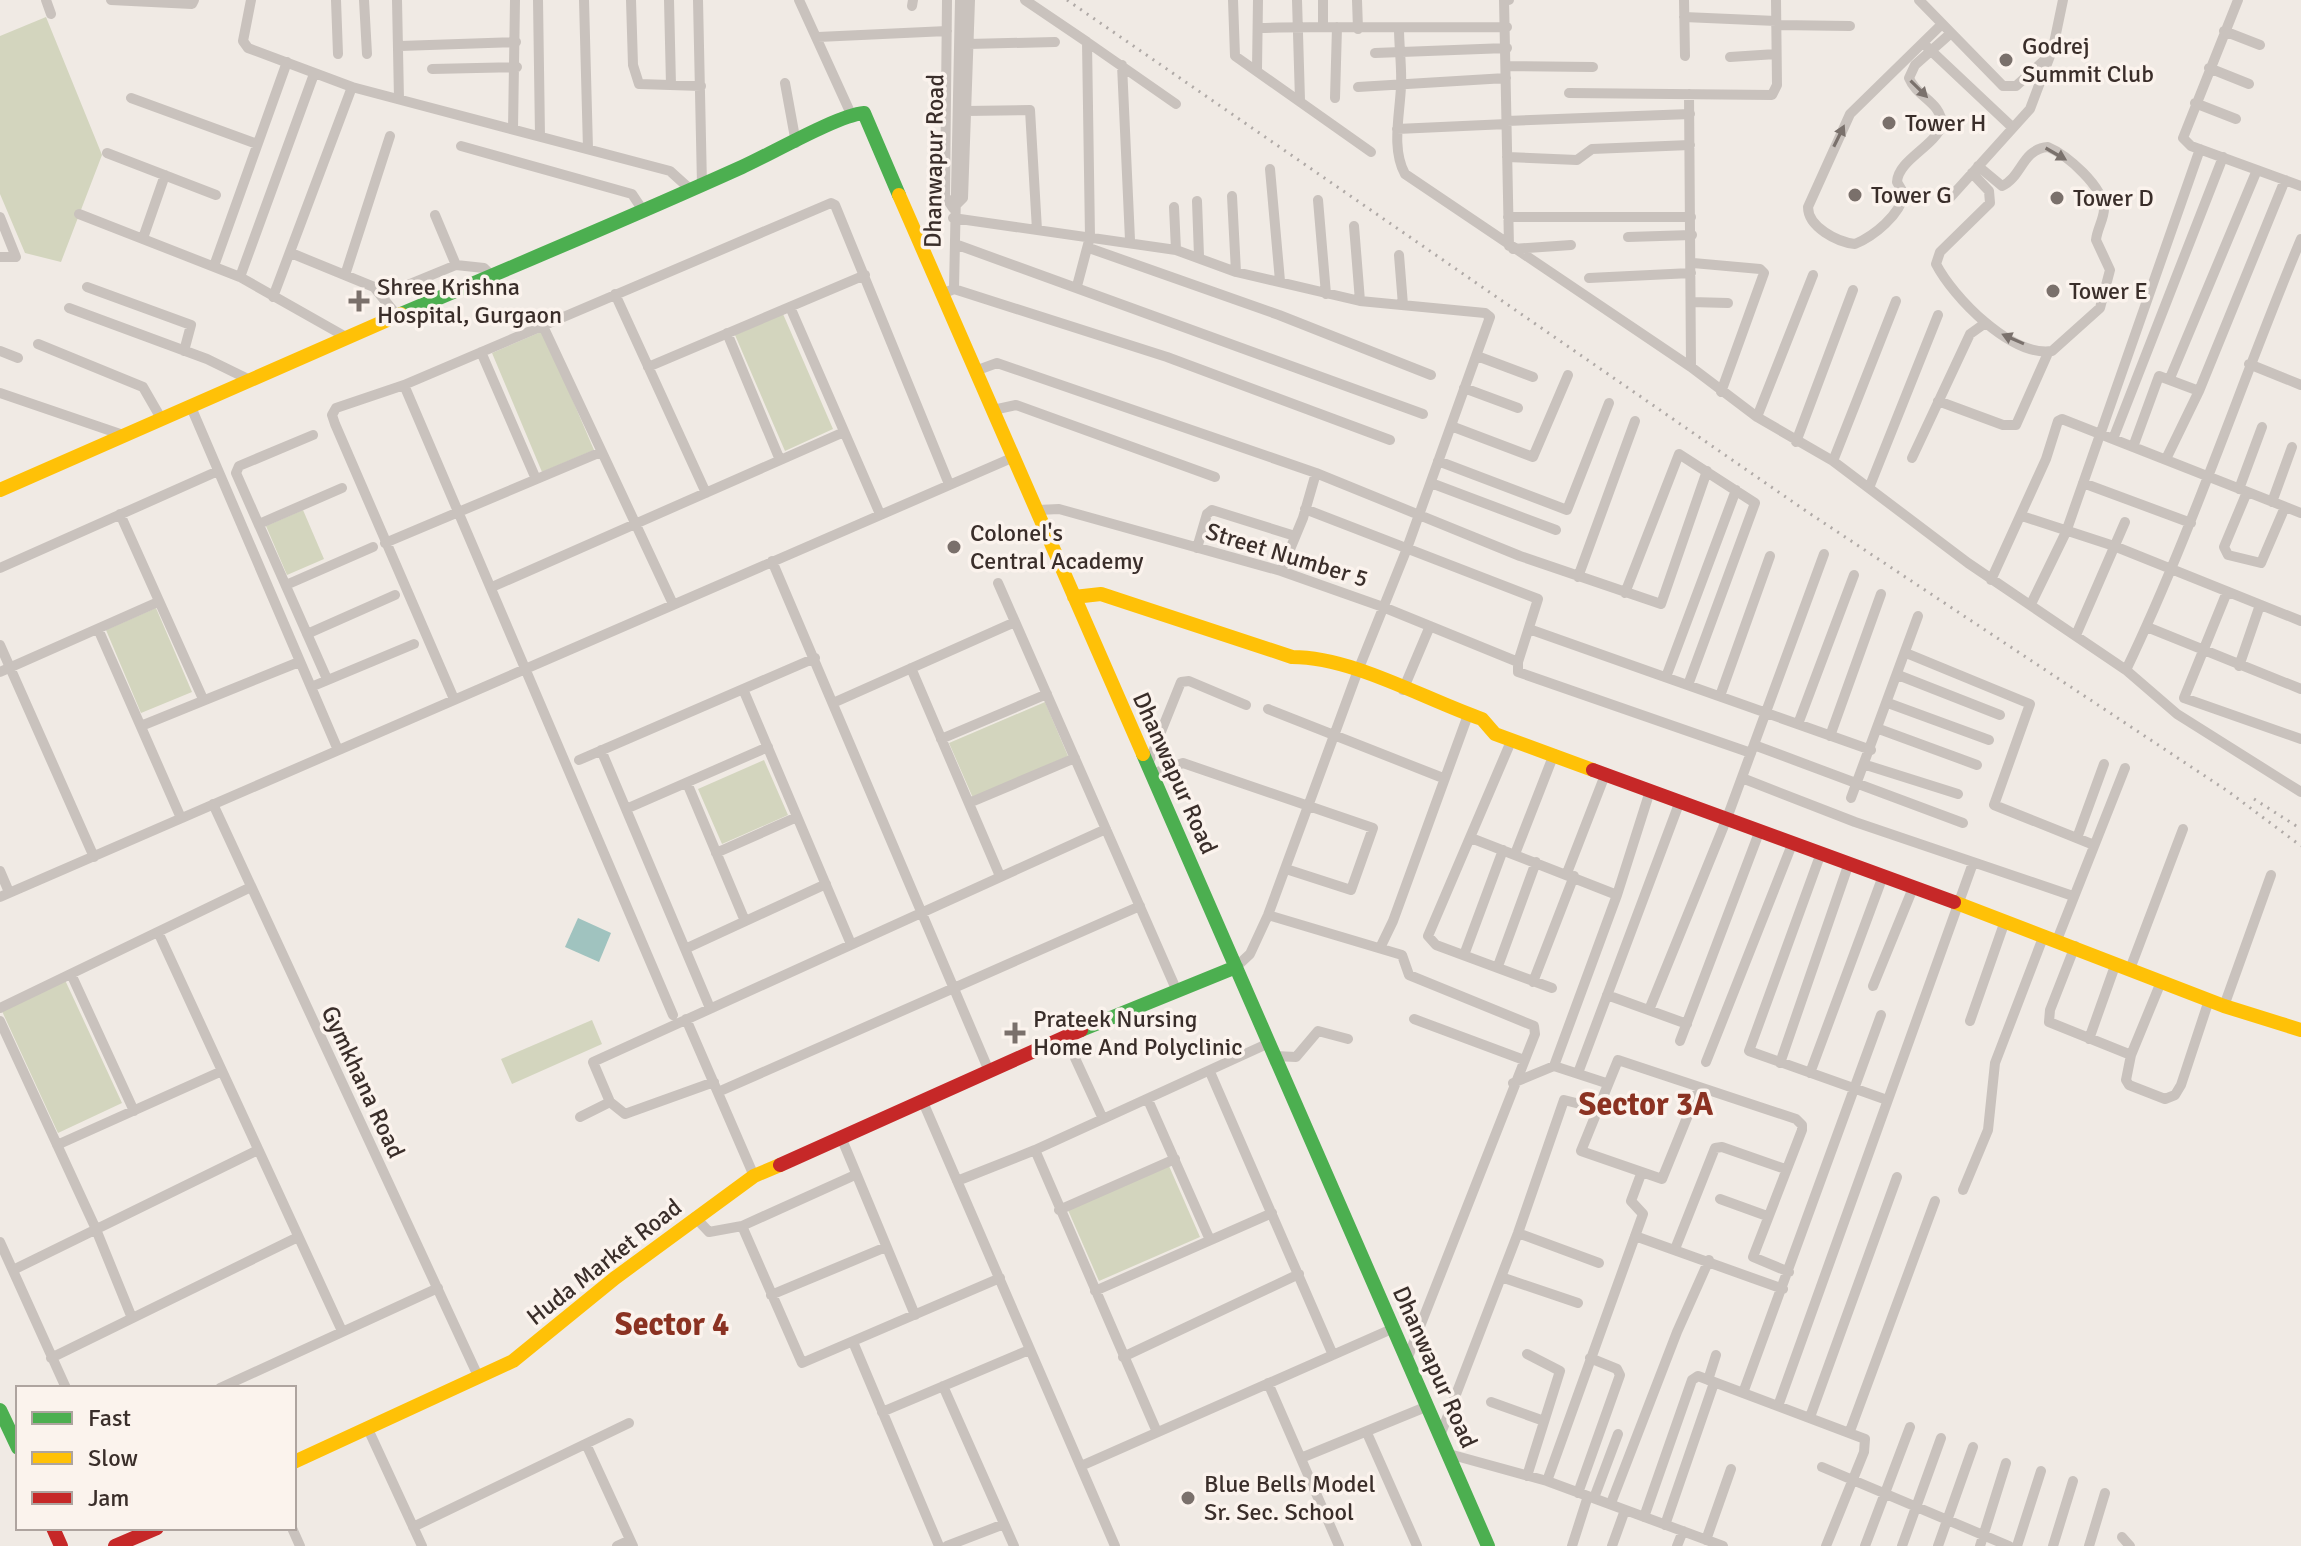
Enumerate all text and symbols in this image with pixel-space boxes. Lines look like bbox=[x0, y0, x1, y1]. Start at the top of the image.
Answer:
place label: Godrej Summit Club bbox=[2022, 31, 2154, 89]
marker: Godrej Summit Club bbox=[1997, 51, 2015, 69]
street label: Dhanwapur Road bbox=[917, 74, 951, 248]
one-way arrow bbox=[1909, 79, 1927, 98]
place label: Tower H bbox=[1905, 108, 1986, 138]
marker: Tower H bbox=[1880, 114, 1898, 132]
one-way arrow bbox=[1832, 124, 1846, 147]
one-way arrow bbox=[2045, 147, 2067, 161]
place label: Tower G bbox=[1871, 180, 1952, 210]
place label: Tower D bbox=[2073, 183, 2154, 213]
marker: Tower G bbox=[1846, 186, 1864, 204]
marker: Tower D bbox=[2048, 189, 2066, 207]
place label: Shree Krishna Hospital, Gurgaon bbox=[377, 272, 562, 330]
place label: Tower E bbox=[2069, 276, 2148, 306]
marker: Tower E bbox=[2044, 282, 2062, 300]
marker: Shree Krishna Hospital, Gurgaon bbox=[348, 290, 370, 312]
one-way arrow bbox=[2001, 333, 2025, 346]
street label: Street Number 5 bbox=[1202, 516, 1372, 594]
place label: Colonel's Central Academy bbox=[970, 518, 1144, 576]
marker: Colonel's Central Academy bbox=[945, 538, 963, 556]
street label: Dhanwapur Road bbox=[1126, 687, 1224, 859]
street label: Gymkhana Road bbox=[315, 1001, 411, 1163]
place label: Prateek Nursing Home And Polyclinic bbox=[1033, 1004, 1243, 1062]
marker: Prateek Nursing Home And Polyclinic bbox=[1004, 1022, 1026, 1044]
district label: Sector 3A bbox=[1579, 1085, 1714, 1124]
street label: Huda Market Road bbox=[520, 1192, 688, 1332]
street label: Dhanwapur Road bbox=[1386, 1281, 1484, 1453]
district label: Sector 4 bbox=[615, 1305, 729, 1344]
legend bbox=[16, 1386, 296, 1530]
text: Fast bbox=[88, 1403, 131, 1433]
text: Slow bbox=[88, 1443, 138, 1473]
place label: Blue Bells Model Sr. Sec. School bbox=[1204, 1469, 1375, 1527]
text: Jam bbox=[88, 1483, 129, 1513]
marker: Blue Bells Model Sr. Sec. School bbox=[1179, 1489, 1197, 1507]

